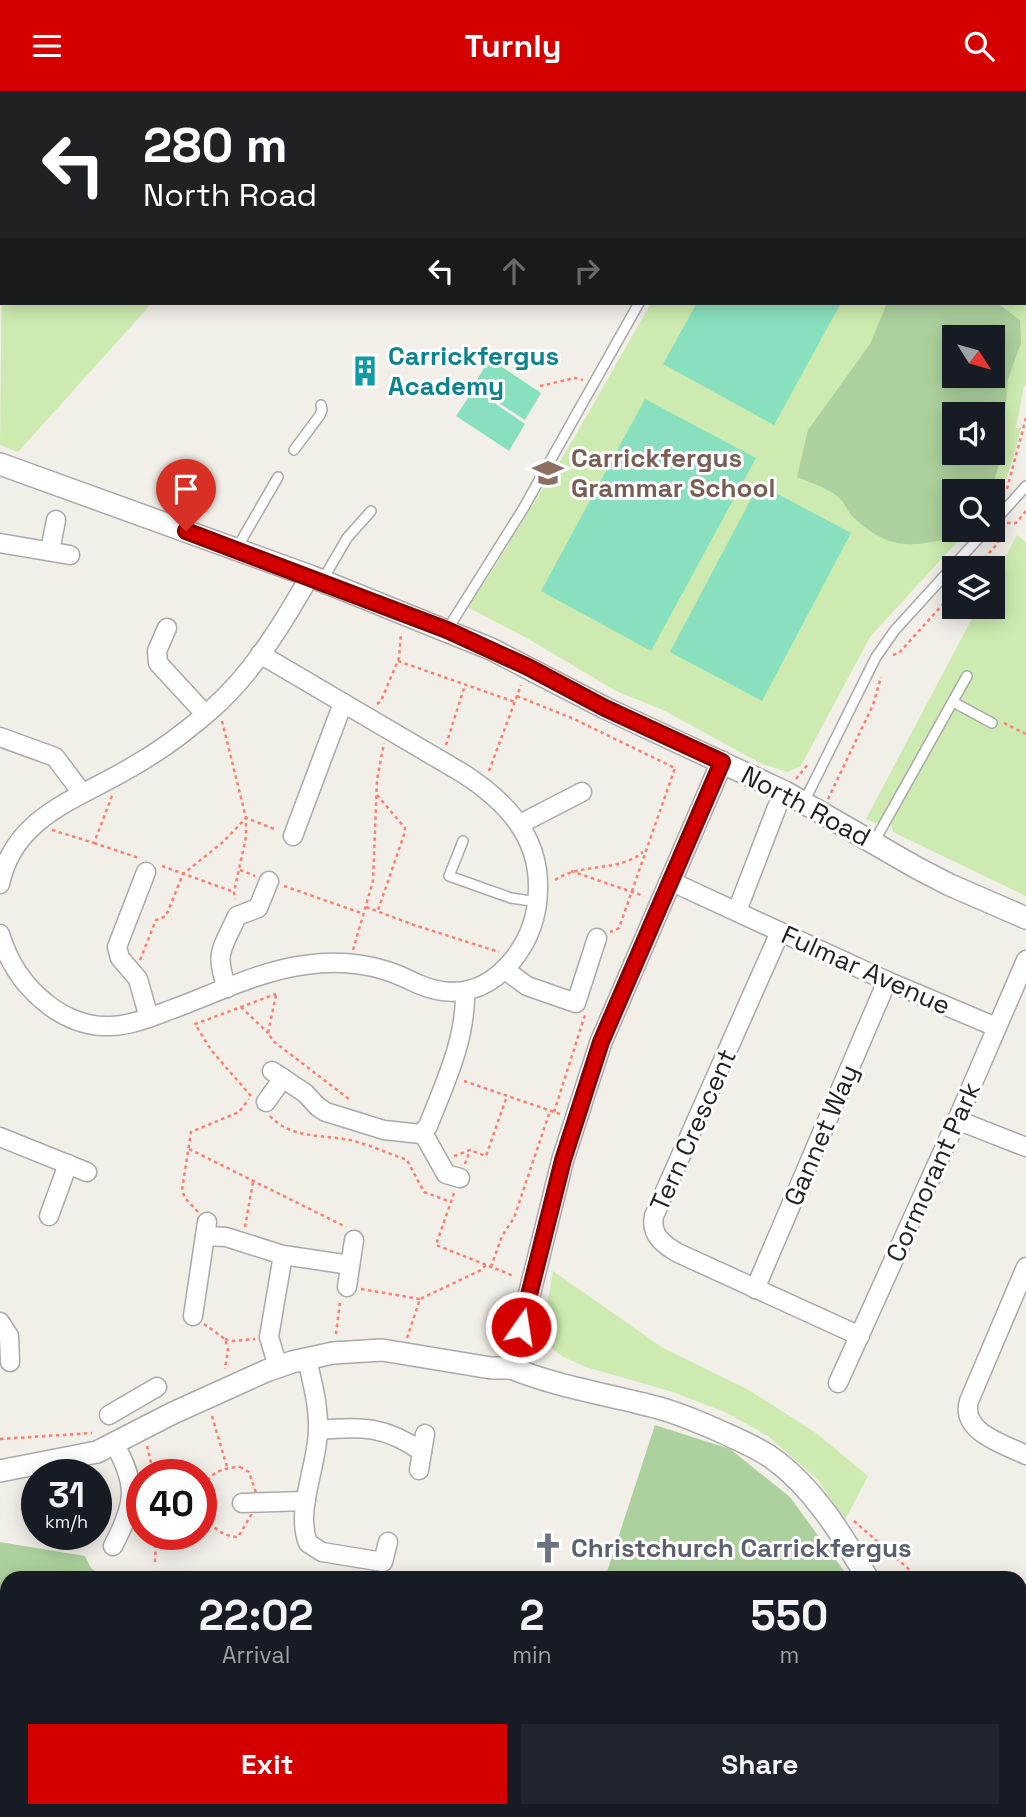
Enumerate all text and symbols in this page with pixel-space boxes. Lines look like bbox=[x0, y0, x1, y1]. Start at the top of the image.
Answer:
text: Turnly bbox=[465, 26, 561, 66]
icon: menu bbox=[28, 27, 66, 65]
icon: search bbox=[960, 27, 998, 65]
text: 280 m bbox=[143, 114, 288, 176]
icon: left bbox=[28, 119, 119, 210]
text: North Road bbox=[143, 175, 317, 215]
icon: left bbox=[422, 252, 460, 290]
icon: ahead bbox=[495, 252, 533, 290]
icon: right bbox=[568, 252, 606, 290]
north arrow bbox=[942, 325, 1004, 389]
map controls bbox=[942, 325, 1005, 619]
place label: Carrickfergus Academy bbox=[388, 339, 559, 403]
building icon: Carrickfergus Academy bbox=[348, 354, 382, 388]
button: sound bbox=[942, 402, 1005, 465]
place label: Carrickfergus Grammar School bbox=[571, 441, 775, 505]
school or university icon: Carrickfergus Grammar School bbox=[531, 456, 565, 490]
pin bbox=[156, 459, 216, 531]
icon: arrive bbox=[167, 470, 205, 508]
button: search bbox=[942, 479, 1005, 542]
button: layers bbox=[942, 556, 1005, 619]
street label: North Road bbox=[736, 758, 876, 854]
street label: Fulmar Avenue bbox=[776, 918, 956, 1022]
street label: Tern Crescent bbox=[642, 1044, 744, 1216]
street label: Gannet Way bbox=[776, 1059, 866, 1211]
street label: Cormorant Park bbox=[878, 1077, 988, 1267]
position arrow bbox=[484, 1290, 558, 1364]
speed limit sign: 40 bbox=[126, 1459, 217, 1550]
text: 31 bbox=[48, 1473, 85, 1517]
text: km/h bbox=[45, 1510, 88, 1533]
church icon: Christchurch Carrickfergus bbox=[531, 1531, 565, 1565]
place label: Christchurch Carrickfergus bbox=[571, 1531, 912, 1565]
text: 22:02 bbox=[199, 1589, 313, 1642]
text: 2 bbox=[519, 1589, 544, 1642]
text: 550 bbox=[751, 1589, 828, 1642]
text: Arrival bbox=[222, 1640, 290, 1670]
text: min bbox=[512, 1640, 552, 1670]
text: m bbox=[779, 1640, 799, 1670]
button: Exit bbox=[28, 1724, 507, 1804]
button: Share bbox=[521, 1724, 999, 1804]

